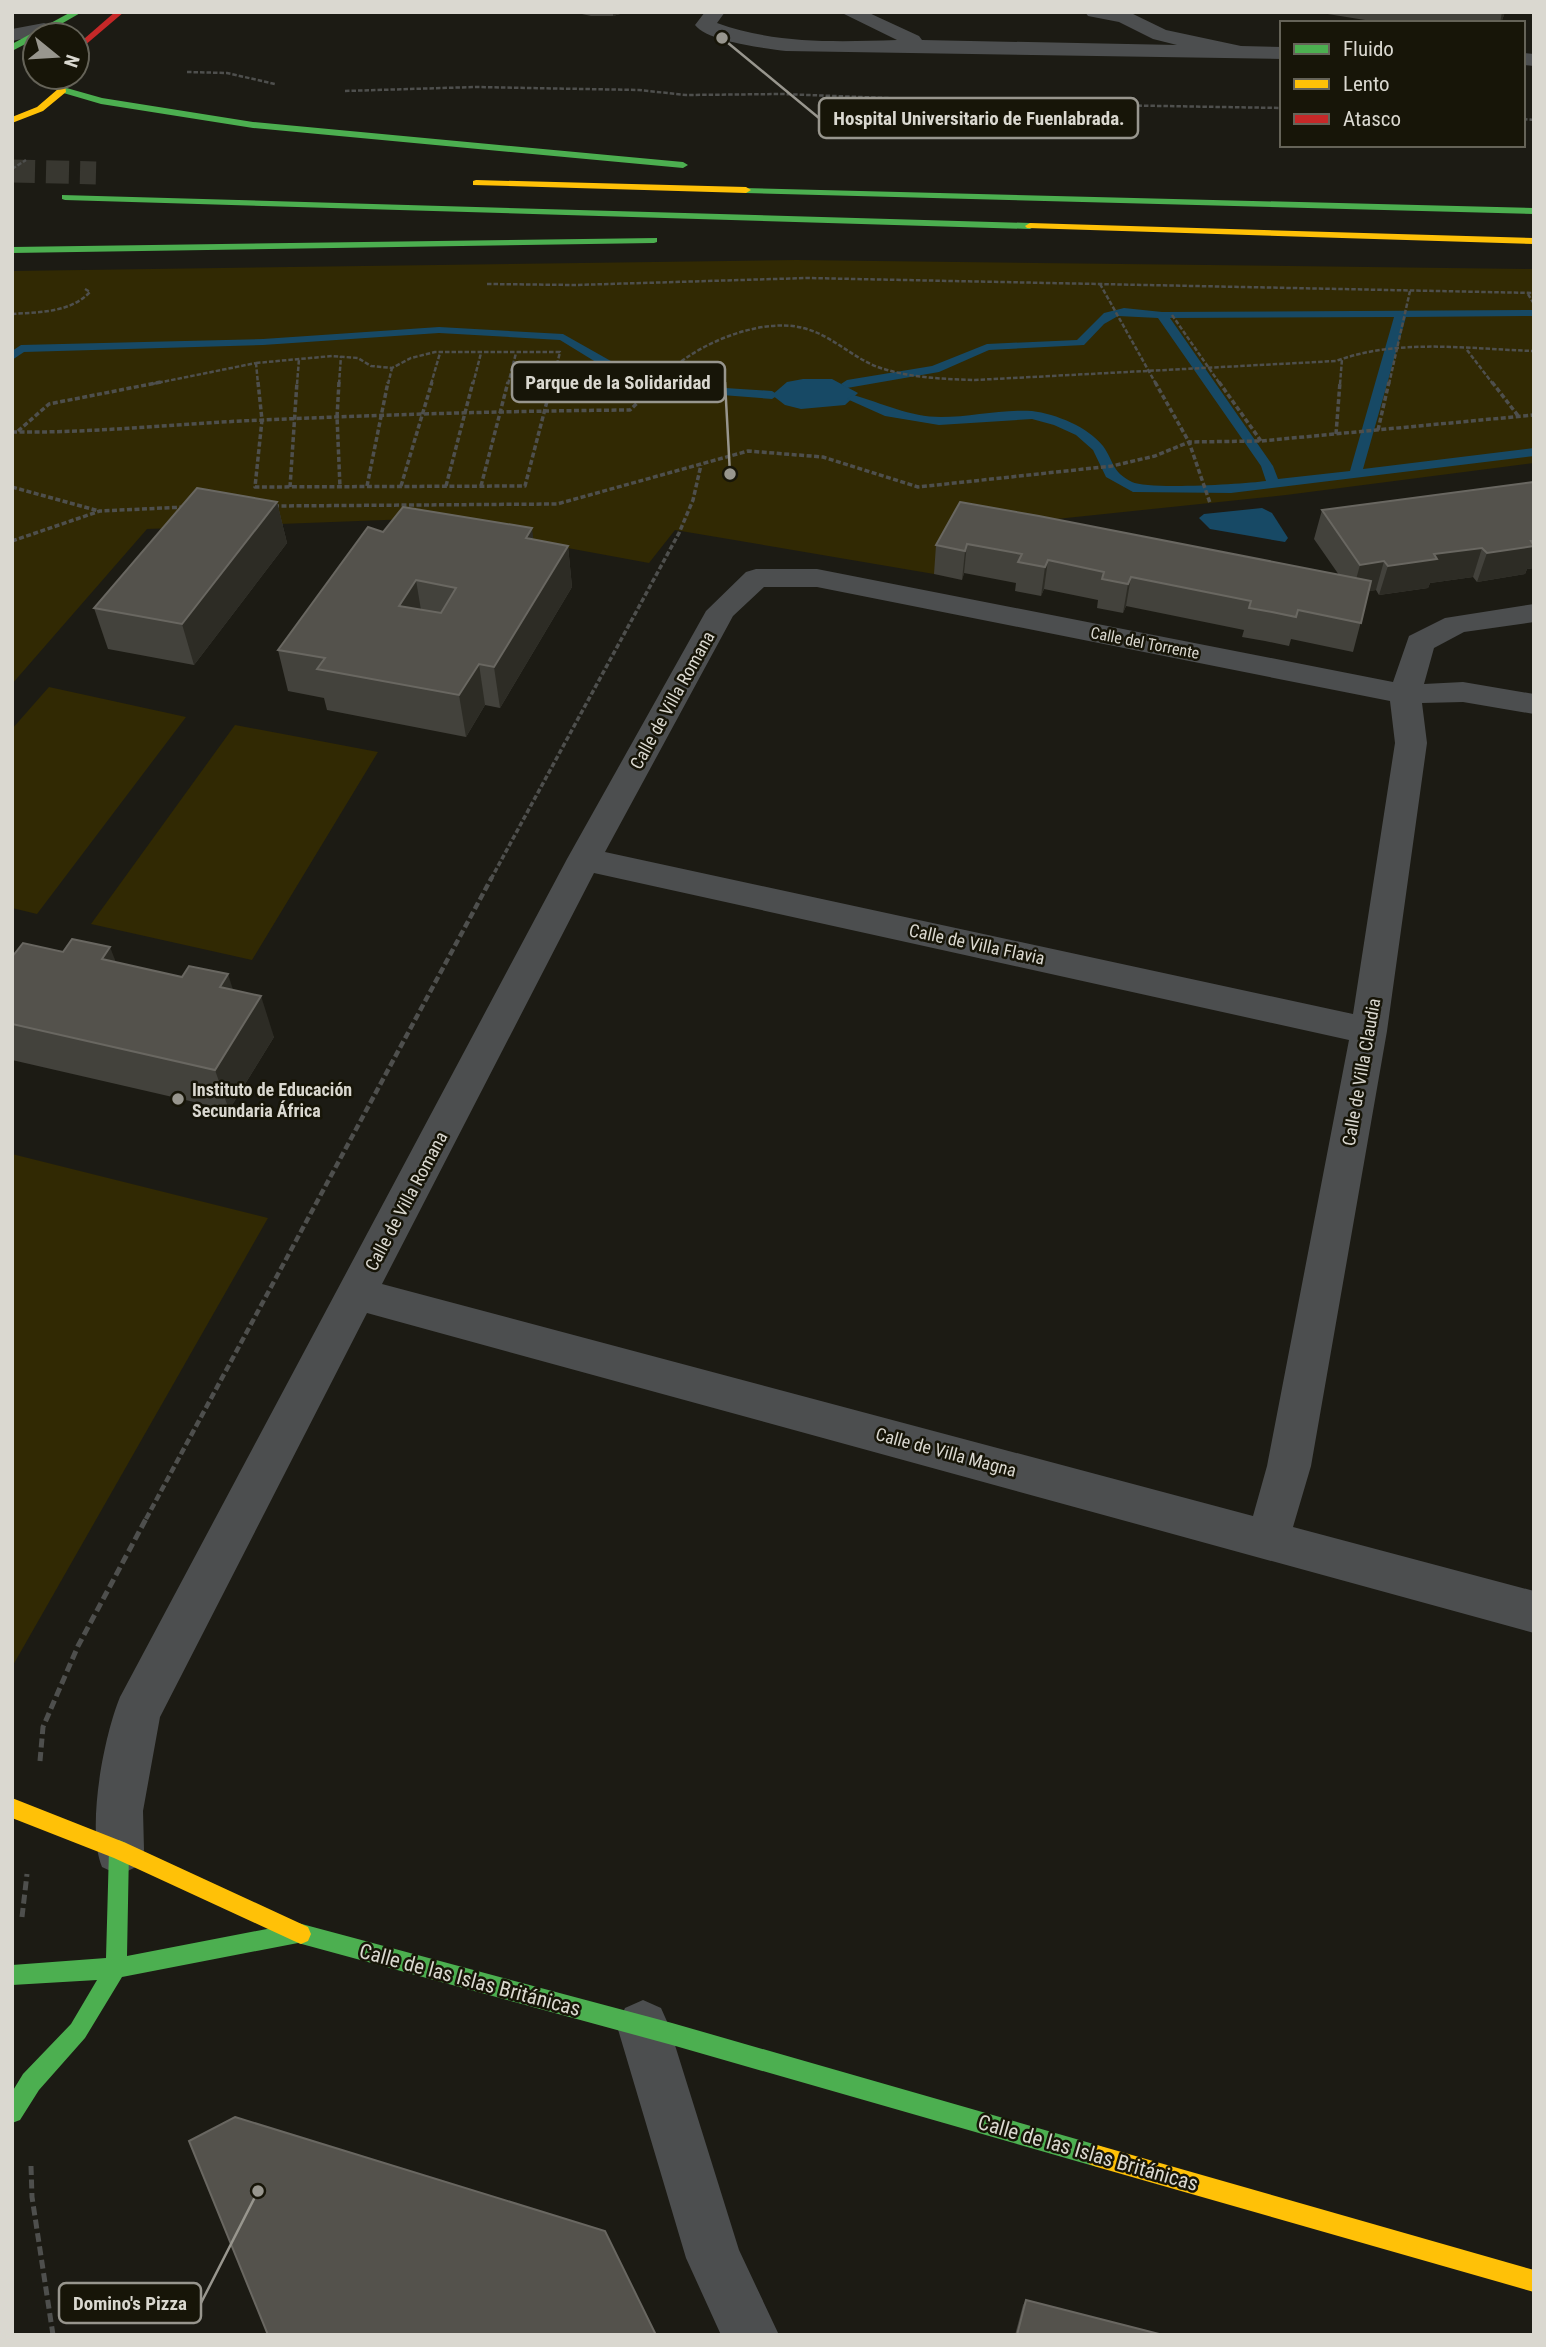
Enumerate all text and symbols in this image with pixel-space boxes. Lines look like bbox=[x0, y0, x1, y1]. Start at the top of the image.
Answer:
north arrow bbox=[21, 21, 91, 91]
legend bbox=[1280, 21, 1525, 147]
text: Fluido bbox=[1343, 37, 1394, 61]
text: N bbox=[59, 52, 84, 70]
text: Lento bbox=[1343, 72, 1390, 96]
callout: Hospital Universitario de Fuenlabrada. bbox=[819, 98, 1138, 138]
text: Hospital Universitario de Fuenlabrada. bbox=[833, 107, 1125, 130]
text: Atasco bbox=[1343, 107, 1401, 131]
callout: Parque de la Solidaridad bbox=[512, 362, 725, 402]
text: Parque de la Solidaridad bbox=[525, 371, 711, 394]
street label: Calle del Torrente bbox=[1089, 623, 1201, 663]
street label: Calle de Villa Romana bbox=[625, 627, 719, 773]
street label: Calle de Villa Flavia bbox=[907, 919, 1047, 969]
street label: Calle de Villa Claudia bbox=[1338, 996, 1384, 1148]
place label: Instituto de Educación Secundaria África bbox=[192, 1079, 352, 1121]
marker: Instituto de Educación Secundaria África bbox=[170, 1091, 186, 1107]
street label: Calle de Villa Romana bbox=[360, 1128, 452, 1274]
street label: Calle de Villa Magna bbox=[873, 1423, 1019, 1481]
street label: Calle de las Islas Británicas bbox=[357, 1939, 583, 2021]
street label: Calle de las Islas Británicas bbox=[975, 2110, 1201, 2196]
callout: Domino's Pizza bbox=[59, 2283, 201, 2323]
text: Domino's Pizza bbox=[73, 2292, 187, 2315]

